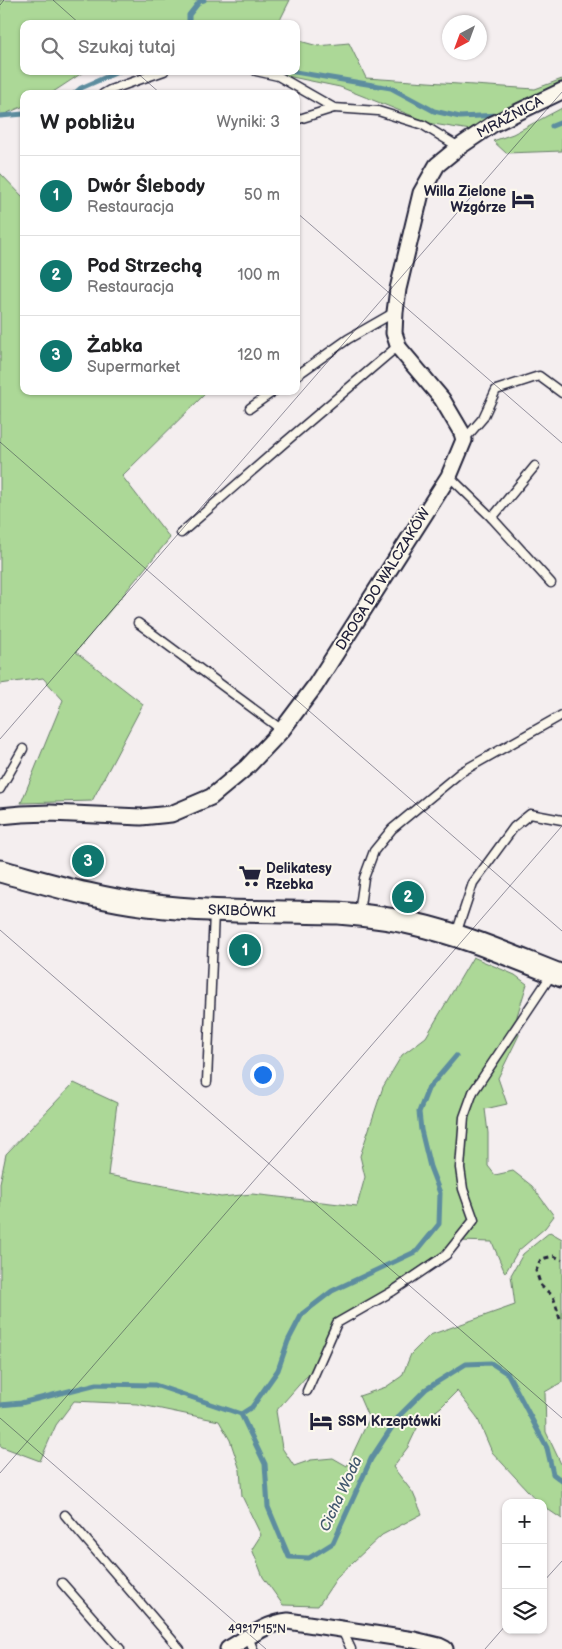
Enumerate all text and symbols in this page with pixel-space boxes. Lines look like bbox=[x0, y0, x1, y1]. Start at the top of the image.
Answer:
north arrow bbox=[442, 15, 487, 60]
search box bbox=[20, 20, 300, 75]
icon: search bbox=[38, 34, 66, 62]
text: Szukaj tutaj bbox=[78, 36, 175, 59]
street label: MRAŹNICA bbox=[474, 91, 546, 142]
text: W pobliżu bbox=[40, 110, 135, 135]
text: Wyniki: 3 bbox=[217, 113, 280, 132]
text: Dwór Ślebody bbox=[87, 175, 205, 198]
place label: Willa Zielone Wzgórze bbox=[424, 183, 506, 216]
text: 1 bbox=[53, 186, 59, 205]
text: 50 m bbox=[244, 186, 280, 205]
hotel icon: Willa Zielone Wzgórze bbox=[510, 186, 536, 212]
text: Restauracja bbox=[87, 198, 174, 217]
text: Pod Strzechą bbox=[87, 255, 202, 278]
text: 2 bbox=[51, 266, 61, 285]
text: 100 m bbox=[237, 266, 280, 285]
text: Restauracja bbox=[87, 278, 174, 297]
text: Żabka bbox=[87, 335, 143, 358]
text: 3 bbox=[51, 346, 61, 365]
text: 120 m bbox=[237, 346, 280, 365]
text: Supermarket bbox=[87, 358, 180, 377]
street label: DROGA DO WALCZAKÓW bbox=[331, 504, 434, 653]
pin: 3 bbox=[72, 842, 104, 880]
place label: Delikatesy Rzebka bbox=[266, 860, 332, 893]
supermarket icon: Delikatesy Rzebka bbox=[237, 863, 263, 889]
pin: 2 bbox=[392, 878, 424, 916]
street label: SKIBÓWKI bbox=[208, 900, 276, 921]
pin: 1 bbox=[229, 931, 261, 969]
your location bbox=[250, 1062, 276, 1088]
hotel icon: SSM Krzeptówki bbox=[308, 1408, 334, 1434]
place label: SSM Krzeptówki bbox=[338, 1413, 441, 1430]
water label: Cicha Woda bbox=[315, 1453, 367, 1535]
map controls bbox=[502, 1499, 547, 1634]
button: + bbox=[502, 1499, 547, 1544]
button: − bbox=[502, 1544, 547, 1589]
button: layers bbox=[502, 1589, 547, 1634]
text: 49°17'15"N bbox=[228, 1622, 286, 1637]

